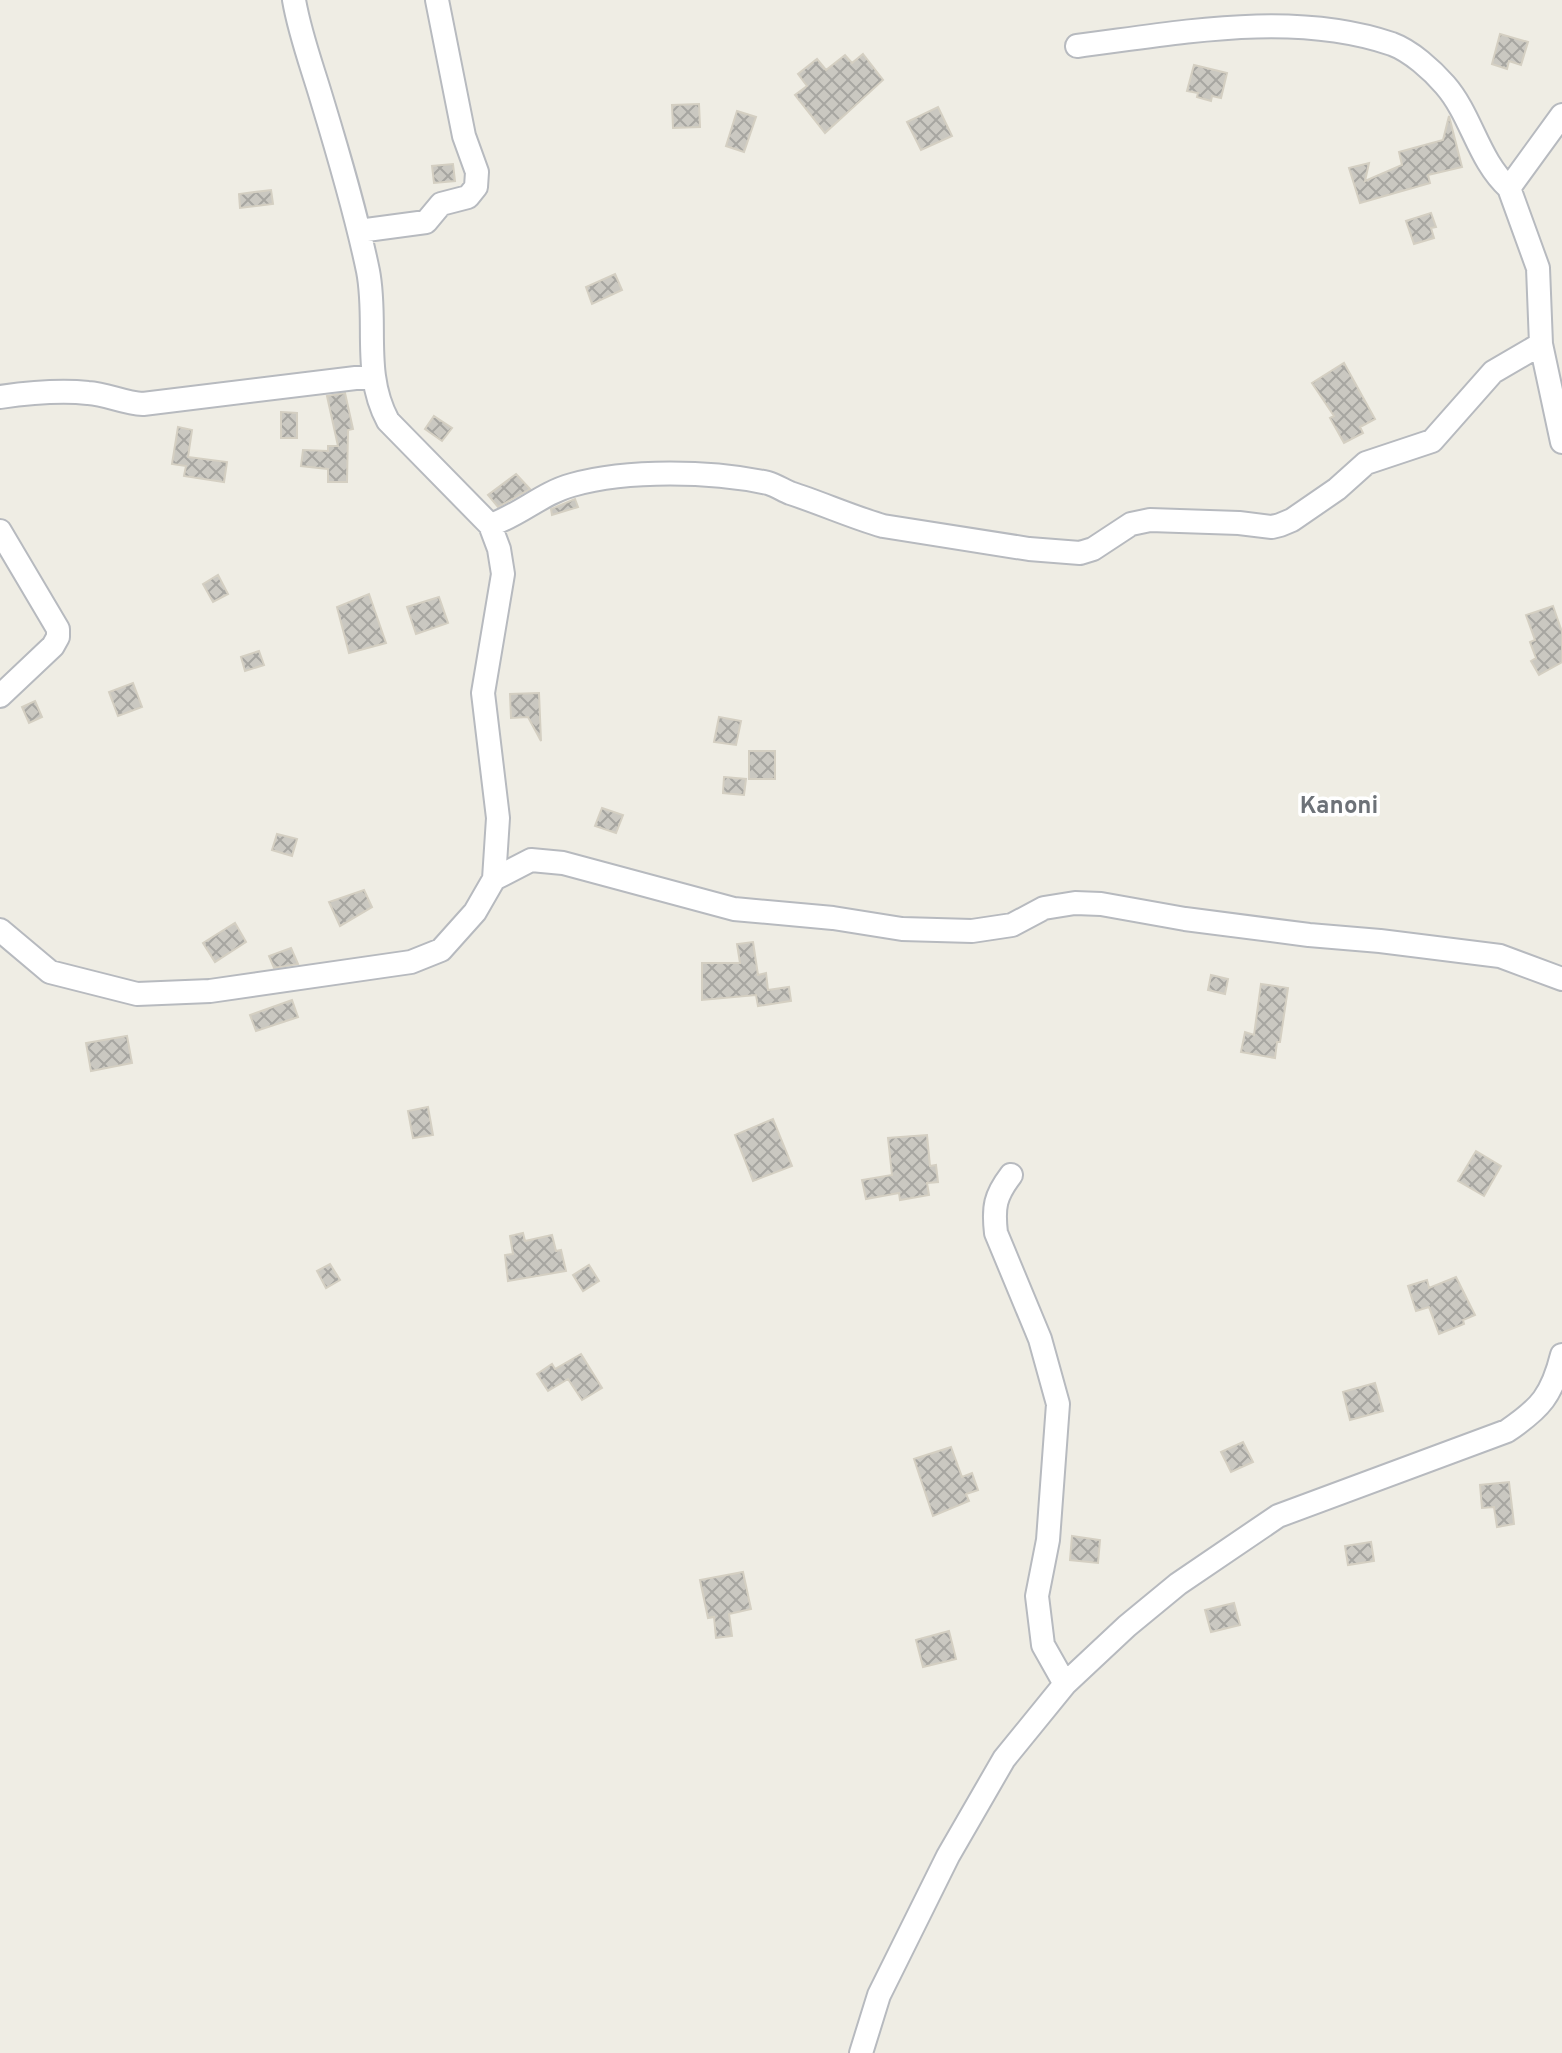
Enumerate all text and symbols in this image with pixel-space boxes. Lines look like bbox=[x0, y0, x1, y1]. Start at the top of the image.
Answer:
district label: Kanoni bbox=[1300, 792, 1378, 822]

